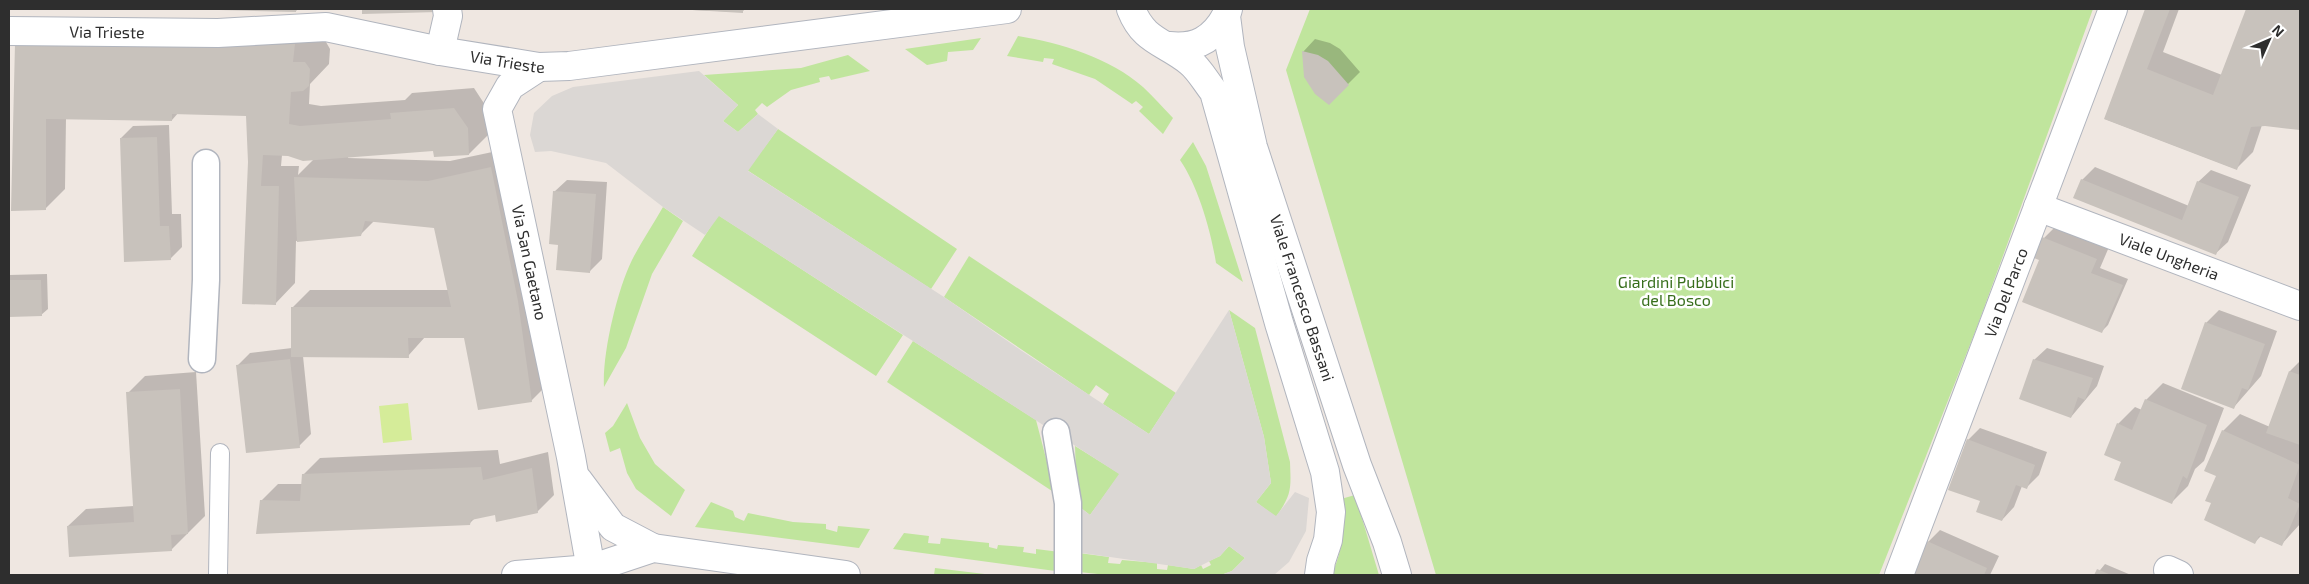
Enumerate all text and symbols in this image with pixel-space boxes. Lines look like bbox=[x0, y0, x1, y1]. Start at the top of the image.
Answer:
north arrow bbox=[2244, 15, 2294, 65]
text: N bbox=[2269, 21, 2288, 40]
street label: Via Trieste bbox=[69, 22, 145, 41]
street label: Via Trieste bbox=[469, 46, 545, 76]
street label: Via San Gaetano bbox=[509, 203, 552, 322]
street label: Viale Francesco Bassani bbox=[1267, 212, 1339, 384]
street label: Viale Ungheria bbox=[2116, 228, 2222, 284]
street label: Via Del Parco bbox=[1980, 245, 2031, 340]
park label: Giardini Pubblici del Bosco bbox=[1618, 272, 1734, 309]

